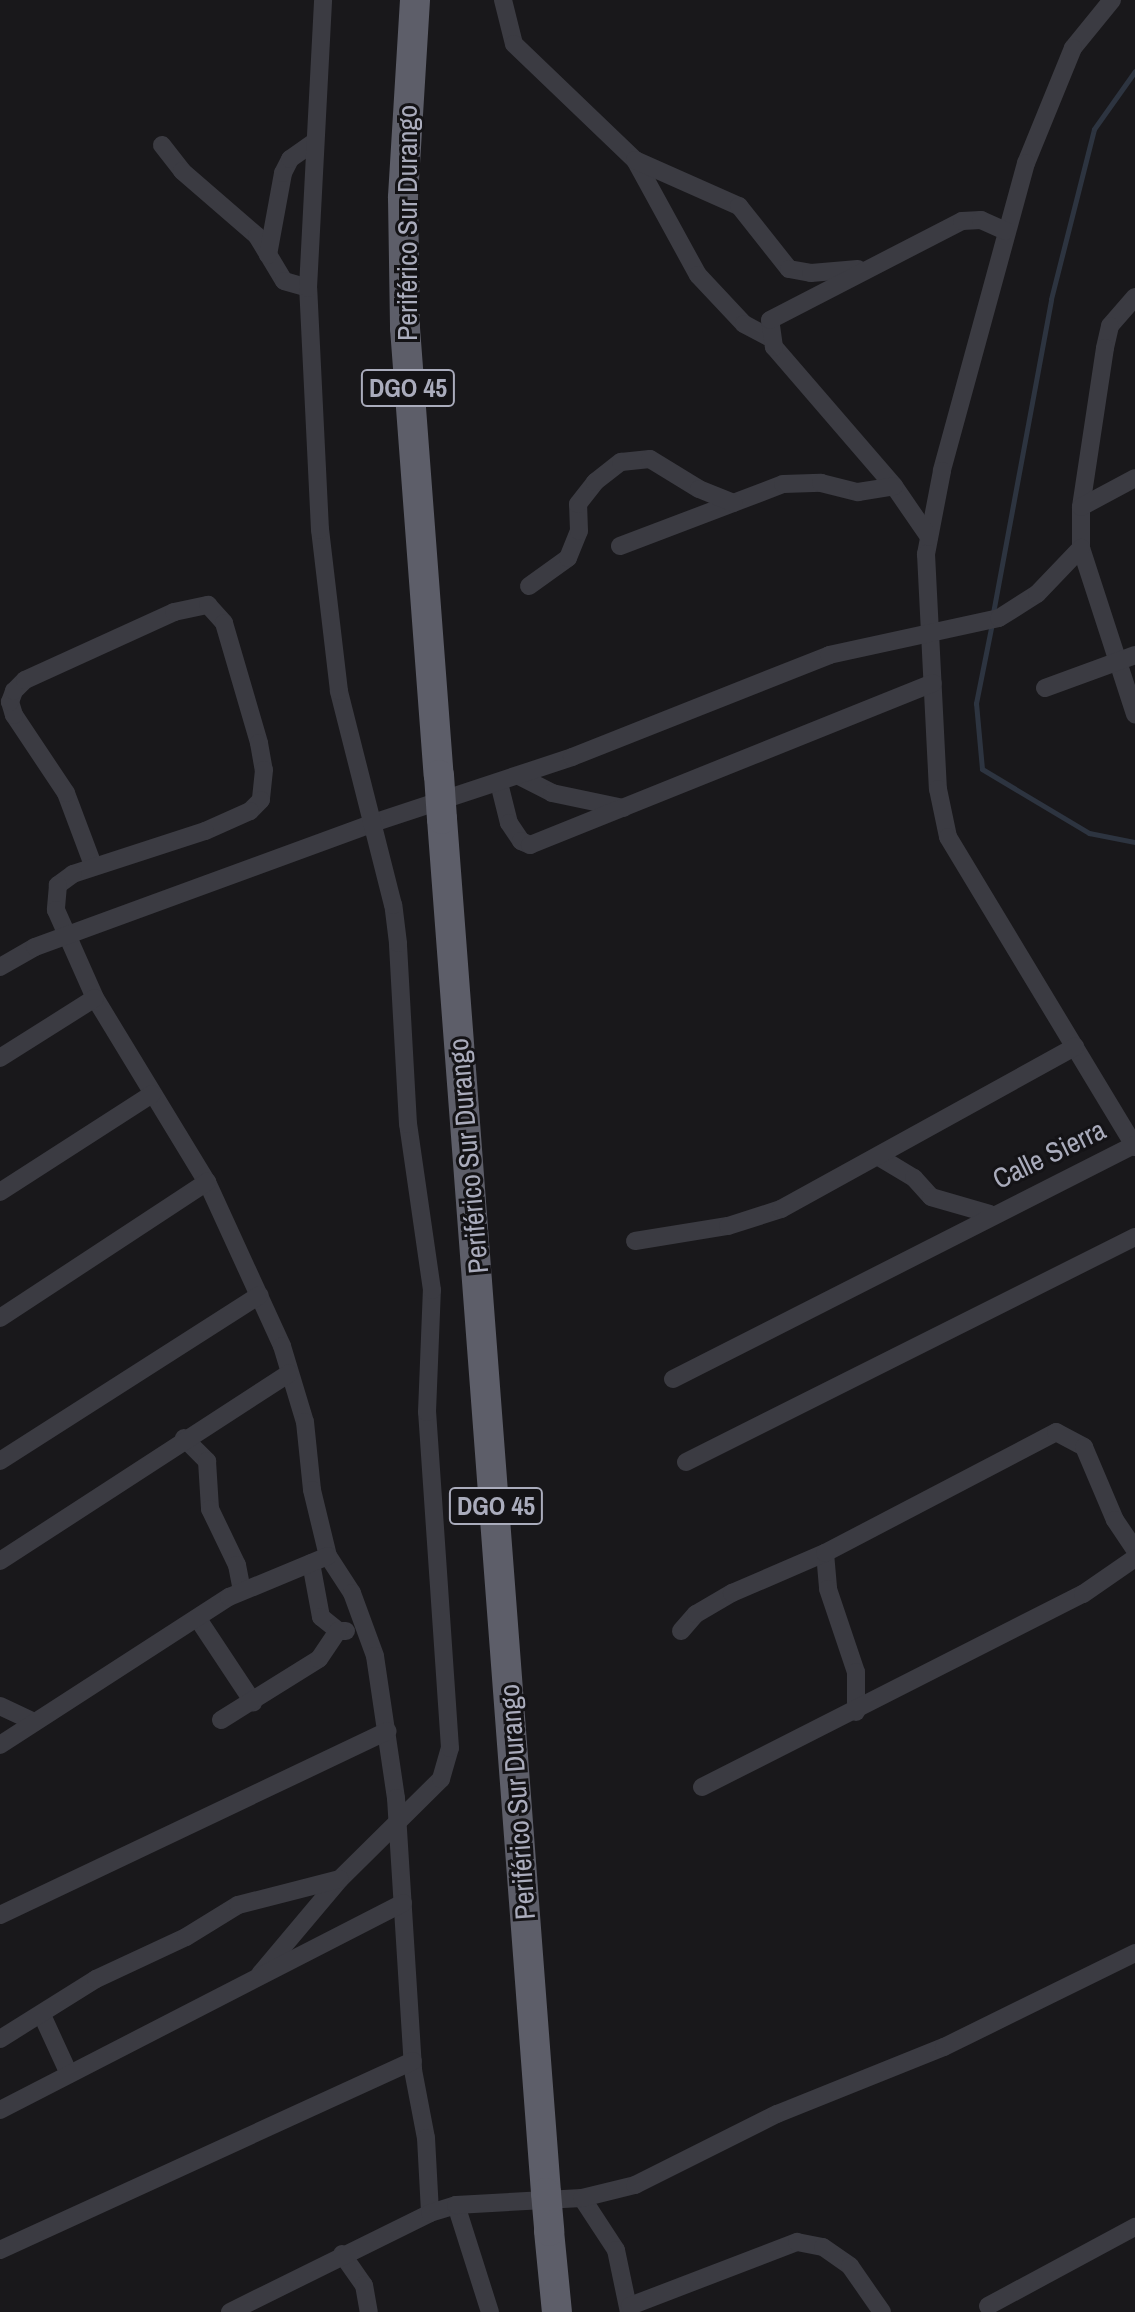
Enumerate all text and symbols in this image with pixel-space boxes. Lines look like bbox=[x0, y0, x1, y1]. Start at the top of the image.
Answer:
street label: Periférico Sur Durango bbox=[390, 105, 424, 341]
road number: DGO 45 bbox=[360, 366, 456, 410]
street label: Periférico Sur Durango bbox=[441, 1037, 495, 1275]
street label: Calle Sierra bbox=[987, 1112, 1111, 1196]
road number: DGO 45 bbox=[448, 1484, 544, 1528]
street label: Periférico Sur Durango bbox=[492, 1683, 542, 1921]

